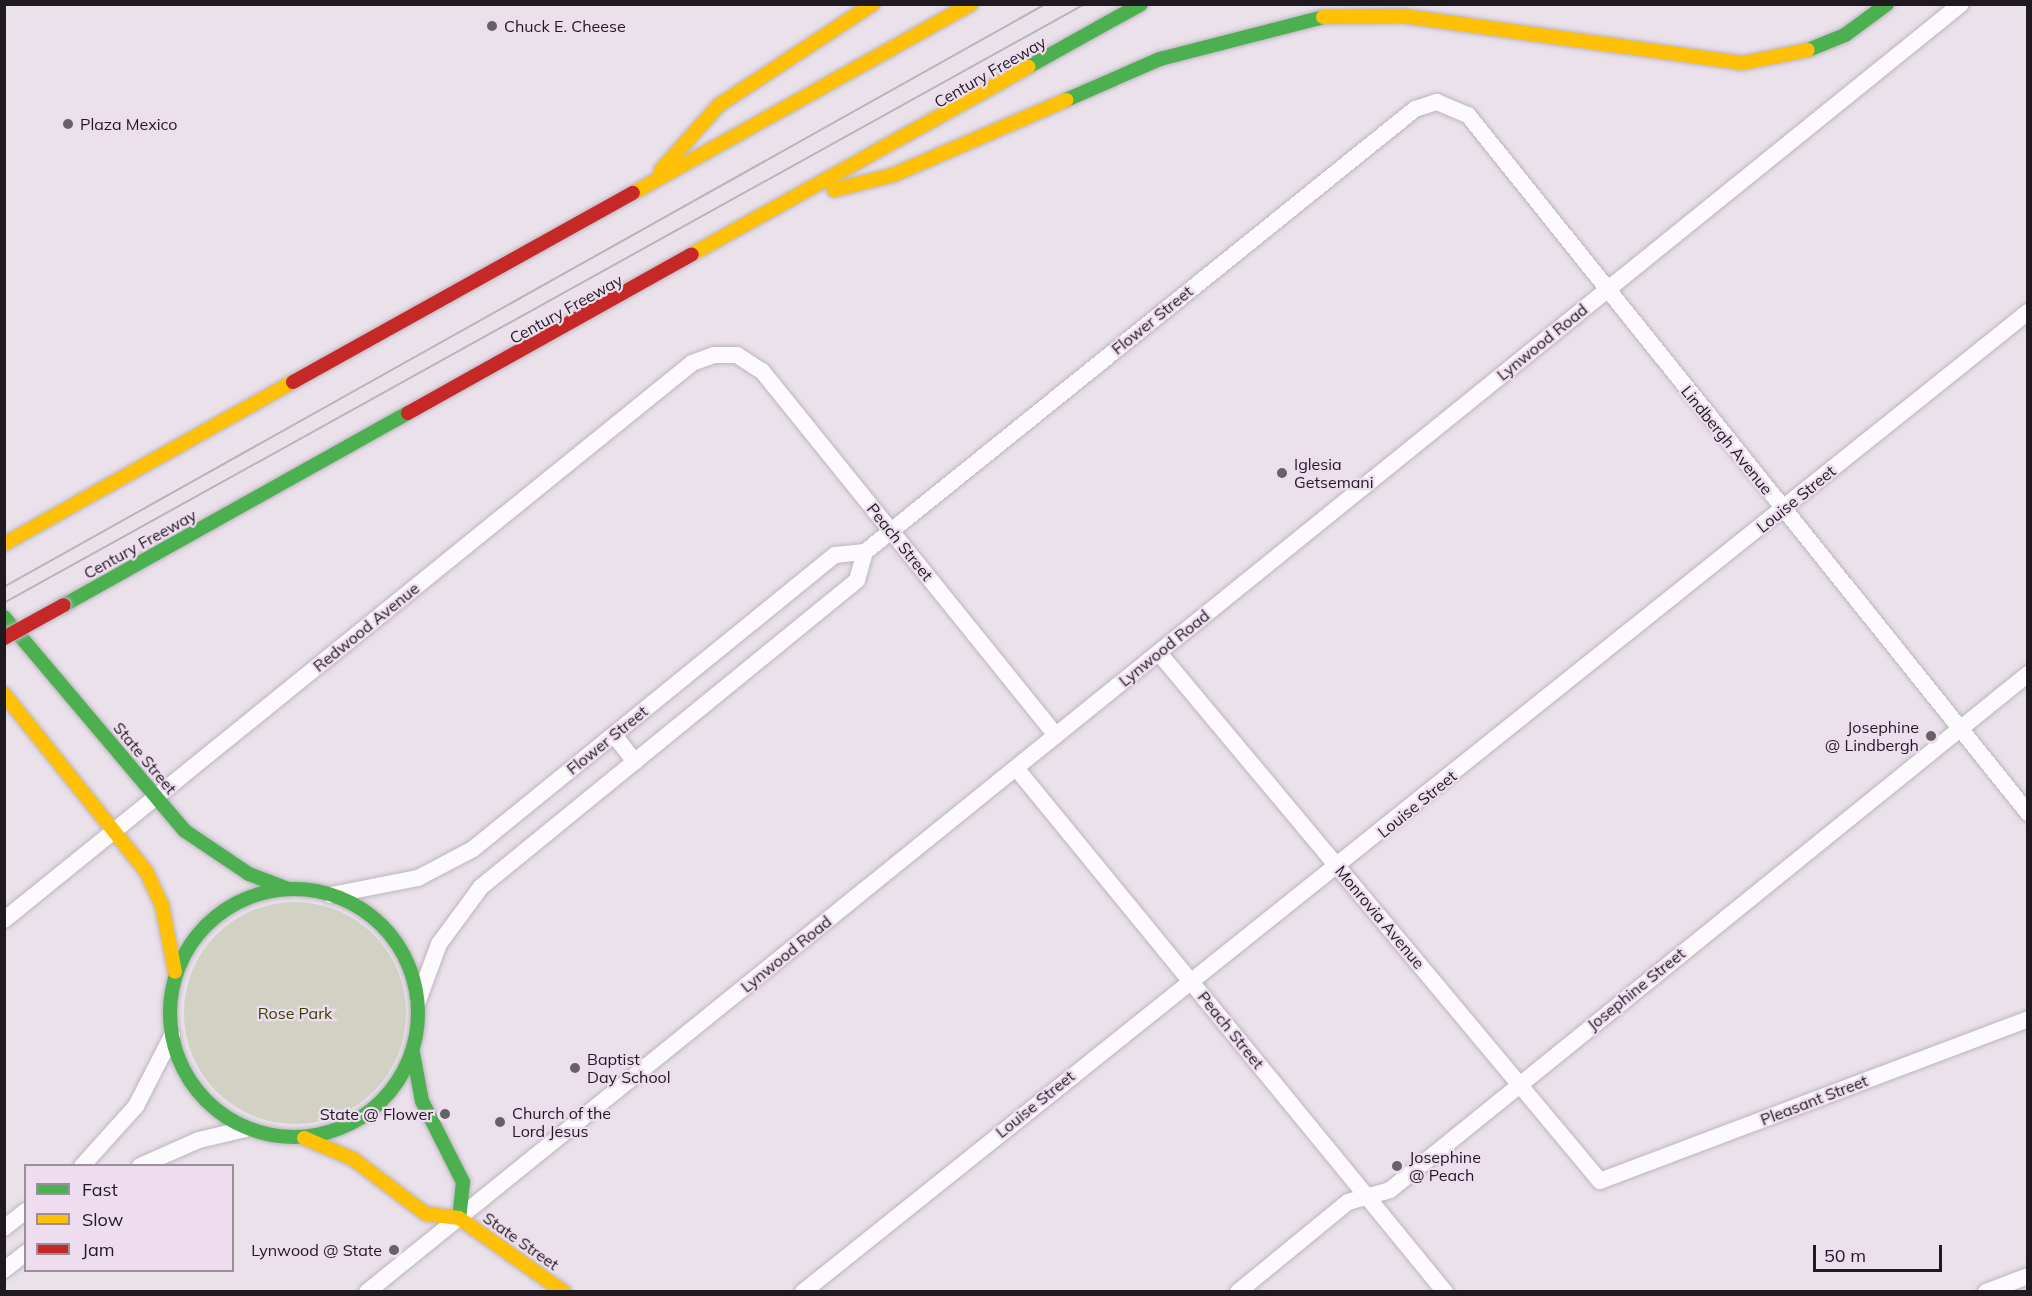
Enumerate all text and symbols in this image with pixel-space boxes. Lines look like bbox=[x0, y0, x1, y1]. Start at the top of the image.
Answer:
place label: Chuck E. Cheese bbox=[504, 16, 626, 36]
marker: Chuck E. Cheese bbox=[485, 19, 499, 33]
street label: Century Freeway bbox=[931, 32, 1049, 112]
place label: Plaza Mexico bbox=[80, 114, 177, 134]
marker: Plaza Mexico bbox=[61, 117, 75, 131]
street label: Century Freeway bbox=[506, 270, 626, 348]
street label: Flower Street bbox=[1108, 282, 1196, 358]
street label: Lynwood Road bbox=[1493, 300, 1591, 384]
street label: Lindbergh Avenue bbox=[1677, 382, 1777, 498]
place label: Iglesia Getsemani bbox=[1294, 454, 1373, 492]
street label: Louise Street bbox=[1753, 461, 1839, 537]
marker: Iglesia Getsemani bbox=[1275, 466, 1289, 480]
street label: Peach Street bbox=[863, 499, 937, 585]
street label: Century Freeway bbox=[80, 505, 200, 583]
street label: Redwood Avenue bbox=[309, 578, 423, 676]
street label: Lynwood Road bbox=[1115, 606, 1213, 690]
street label: Flower Street bbox=[563, 702, 651, 778]
place label: Josephine @ Lindbergh bbox=[1825, 717, 1919, 755]
street label: State Street bbox=[109, 718, 181, 798]
marker: Josephine @ Lindbergh bbox=[1924, 729, 1938, 743]
street label: Louise Street bbox=[1374, 766, 1460, 842]
street label: Monrovia Avenue bbox=[1331, 862, 1429, 972]
street label: Lynwood Road bbox=[737, 912, 835, 996]
street label: Josephine Street bbox=[1583, 944, 1689, 1034]
street label: Peach Street bbox=[1194, 987, 1268, 1073]
park label: Rose Park bbox=[258, 1003, 332, 1023]
place label: Baptist Day School bbox=[587, 1049, 670, 1087]
marker: Baptist Day School bbox=[568, 1061, 582, 1075]
street label: Louise Street bbox=[992, 1066, 1078, 1142]
street label: Pleasant Street bbox=[1758, 1071, 1870, 1129]
place label: Church of the Lord Jesus bbox=[512, 1103, 611, 1141]
place label: State @ Flower bbox=[320, 1104, 433, 1124]
marker: State @ Flower bbox=[438, 1107, 452, 1121]
marker: Church of the Lord Jesus bbox=[493, 1115, 507, 1129]
place label: Josephine @ Peach bbox=[1409, 1147, 1481, 1185]
marker: Josephine @ Peach bbox=[1390, 1159, 1404, 1173]
legend bbox=[24, 1164, 234, 1272]
text: Fast bbox=[82, 1178, 118, 1201]
text: Slow bbox=[82, 1208, 123, 1231]
street label: State Street bbox=[480, 1208, 562, 1274]
scale bar bbox=[1816, 1233, 1945, 1271]
text: Jam bbox=[82, 1238, 115, 1261]
place label: Lynwood @ State bbox=[251, 1240, 382, 1260]
marker: Lynwood @ State bbox=[387, 1243, 401, 1257]
text: 50 m bbox=[1824, 1244, 1866, 1267]

